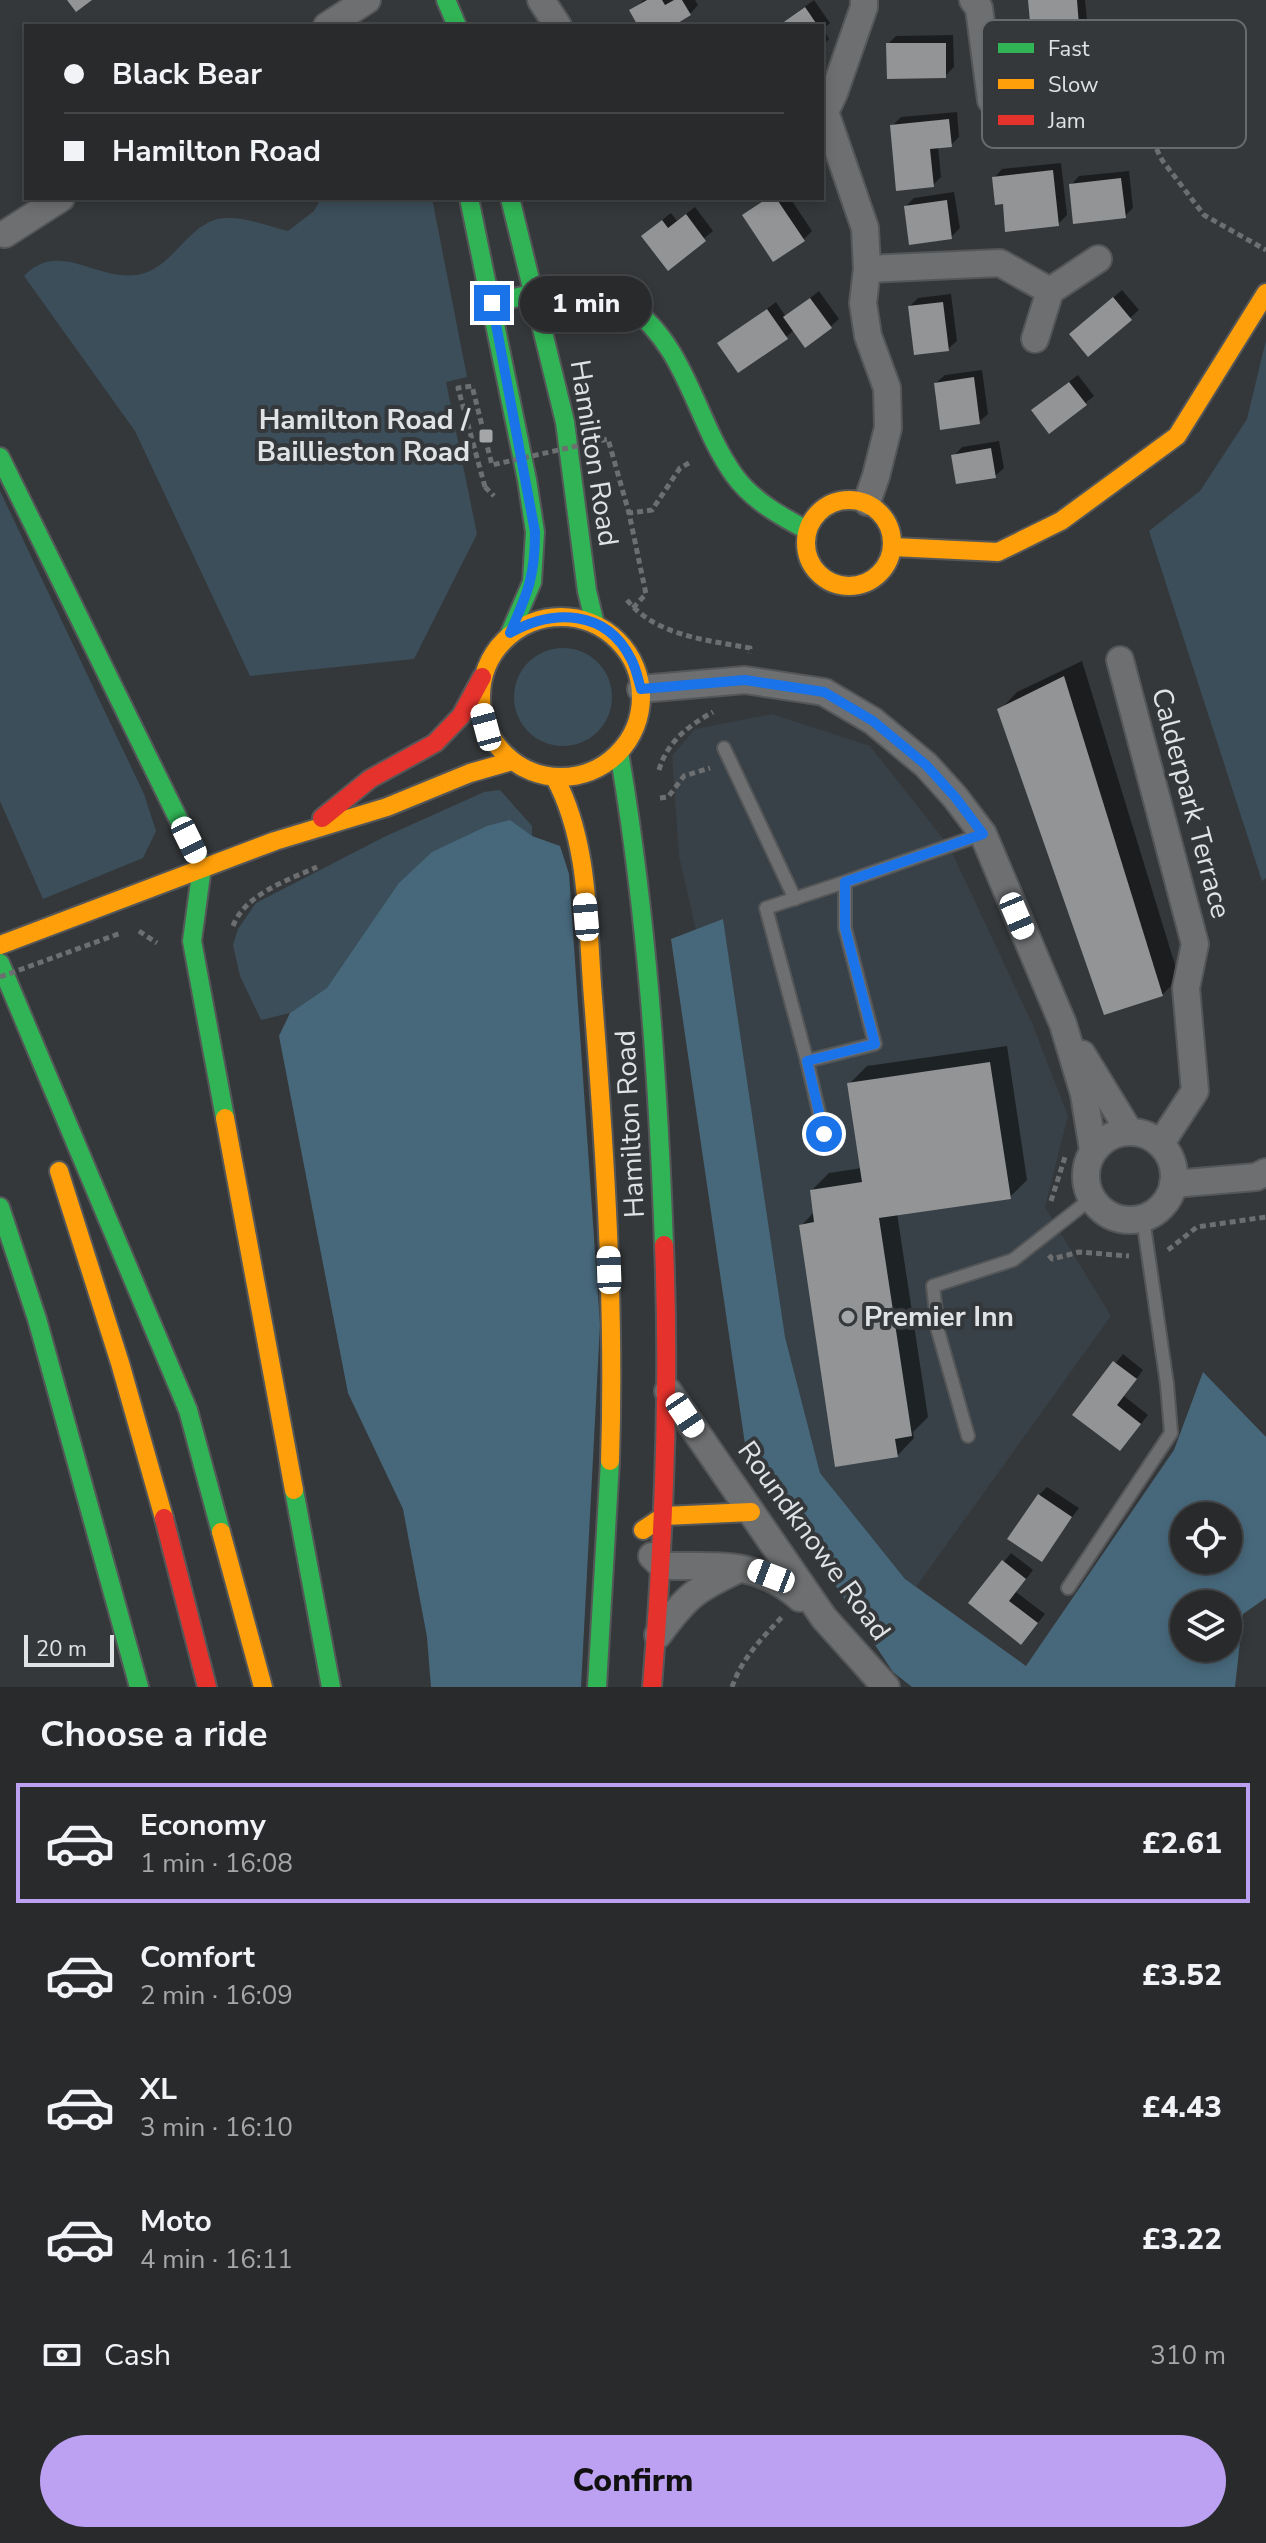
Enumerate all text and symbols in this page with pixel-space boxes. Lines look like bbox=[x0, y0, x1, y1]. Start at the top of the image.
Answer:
legend bbox=[982, 20, 1246, 148]
text: Fast bbox=[1048, 34, 1090, 64]
text: Black Bear bbox=[112, 54, 262, 95]
text: Slow bbox=[1048, 70, 1099, 100]
text: Jam bbox=[1047, 106, 1086, 136]
text: Hamilton Road bbox=[112, 131, 321, 172]
callout: 1 min bbox=[520, 275, 652, 331]
route end bbox=[474, 285, 510, 321]
text: 1 min bbox=[552, 286, 620, 321]
street label: Hamilton Road bbox=[561, 357, 627, 549]
place label: Hamilton Road / Baillieston Road bbox=[257, 401, 471, 471]
marker: Hamilton Road / Baillieston Road bbox=[477, 427, 495, 445]
street label: Calderpark Terrace bbox=[1142, 684, 1240, 922]
car bbox=[468, 701, 504, 753]
car bbox=[168, 813, 210, 867]
car bbox=[997, 889, 1037, 943]
car bbox=[572, 892, 600, 942]
street label: Hamilton Road bbox=[606, 1029, 654, 1219]
route start bbox=[806, 1116, 842, 1152]
car bbox=[596, 1246, 622, 1294]
place label: Premier Inn bbox=[864, 1298, 1014, 1336]
marker: Premier Inn bbox=[839, 1308, 857, 1326]
car bbox=[662, 1388, 708, 1442]
street label: Roundknowe Road bbox=[729, 1434, 899, 1648]
map controls bbox=[1170, 1502, 1242, 1662]
button: locate bbox=[1170, 1502, 1242, 1574]
car bbox=[744, 1556, 798, 1596]
button: layers bbox=[1170, 1590, 1242, 1662]
scale bar bbox=[24, 1631, 114, 1667]
text: 20 m bbox=[36, 1634, 87, 1664]
text: Choose a ride bbox=[40, 1710, 268, 1759]
text: Economy bbox=[140, 1805, 266, 1846]
icon: car bbox=[44, 1807, 116, 1879]
text: £2.61 bbox=[1142, 1823, 1222, 1864]
text: 1 min · 16:08 bbox=[140, 1846, 293, 1881]
text: Comfort bbox=[140, 1937, 255, 1978]
icon: car bbox=[44, 1939, 116, 2011]
text: £3.52 bbox=[1142, 1955, 1222, 1996]
text: 2 min · 16:09 bbox=[140, 1978, 293, 2013]
text: XL bbox=[140, 2069, 177, 2110]
icon: car bbox=[44, 2071, 116, 2143]
text: £4.43 bbox=[1142, 2087, 1222, 2128]
text: 3 min · 16:10 bbox=[140, 2110, 293, 2145]
text: Moto bbox=[140, 2201, 212, 2242]
icon: car bbox=[44, 2203, 116, 2275]
text: £3.22 bbox=[1142, 2219, 1222, 2260]
text: 4 min · 16:11 bbox=[140, 2242, 293, 2277]
icon: cash bbox=[40, 2333, 84, 2377]
text: Cash bbox=[104, 2335, 171, 2376]
text: 310 m bbox=[1150, 2338, 1226, 2373]
button: Confirm bbox=[40, 2435, 1226, 2527]

